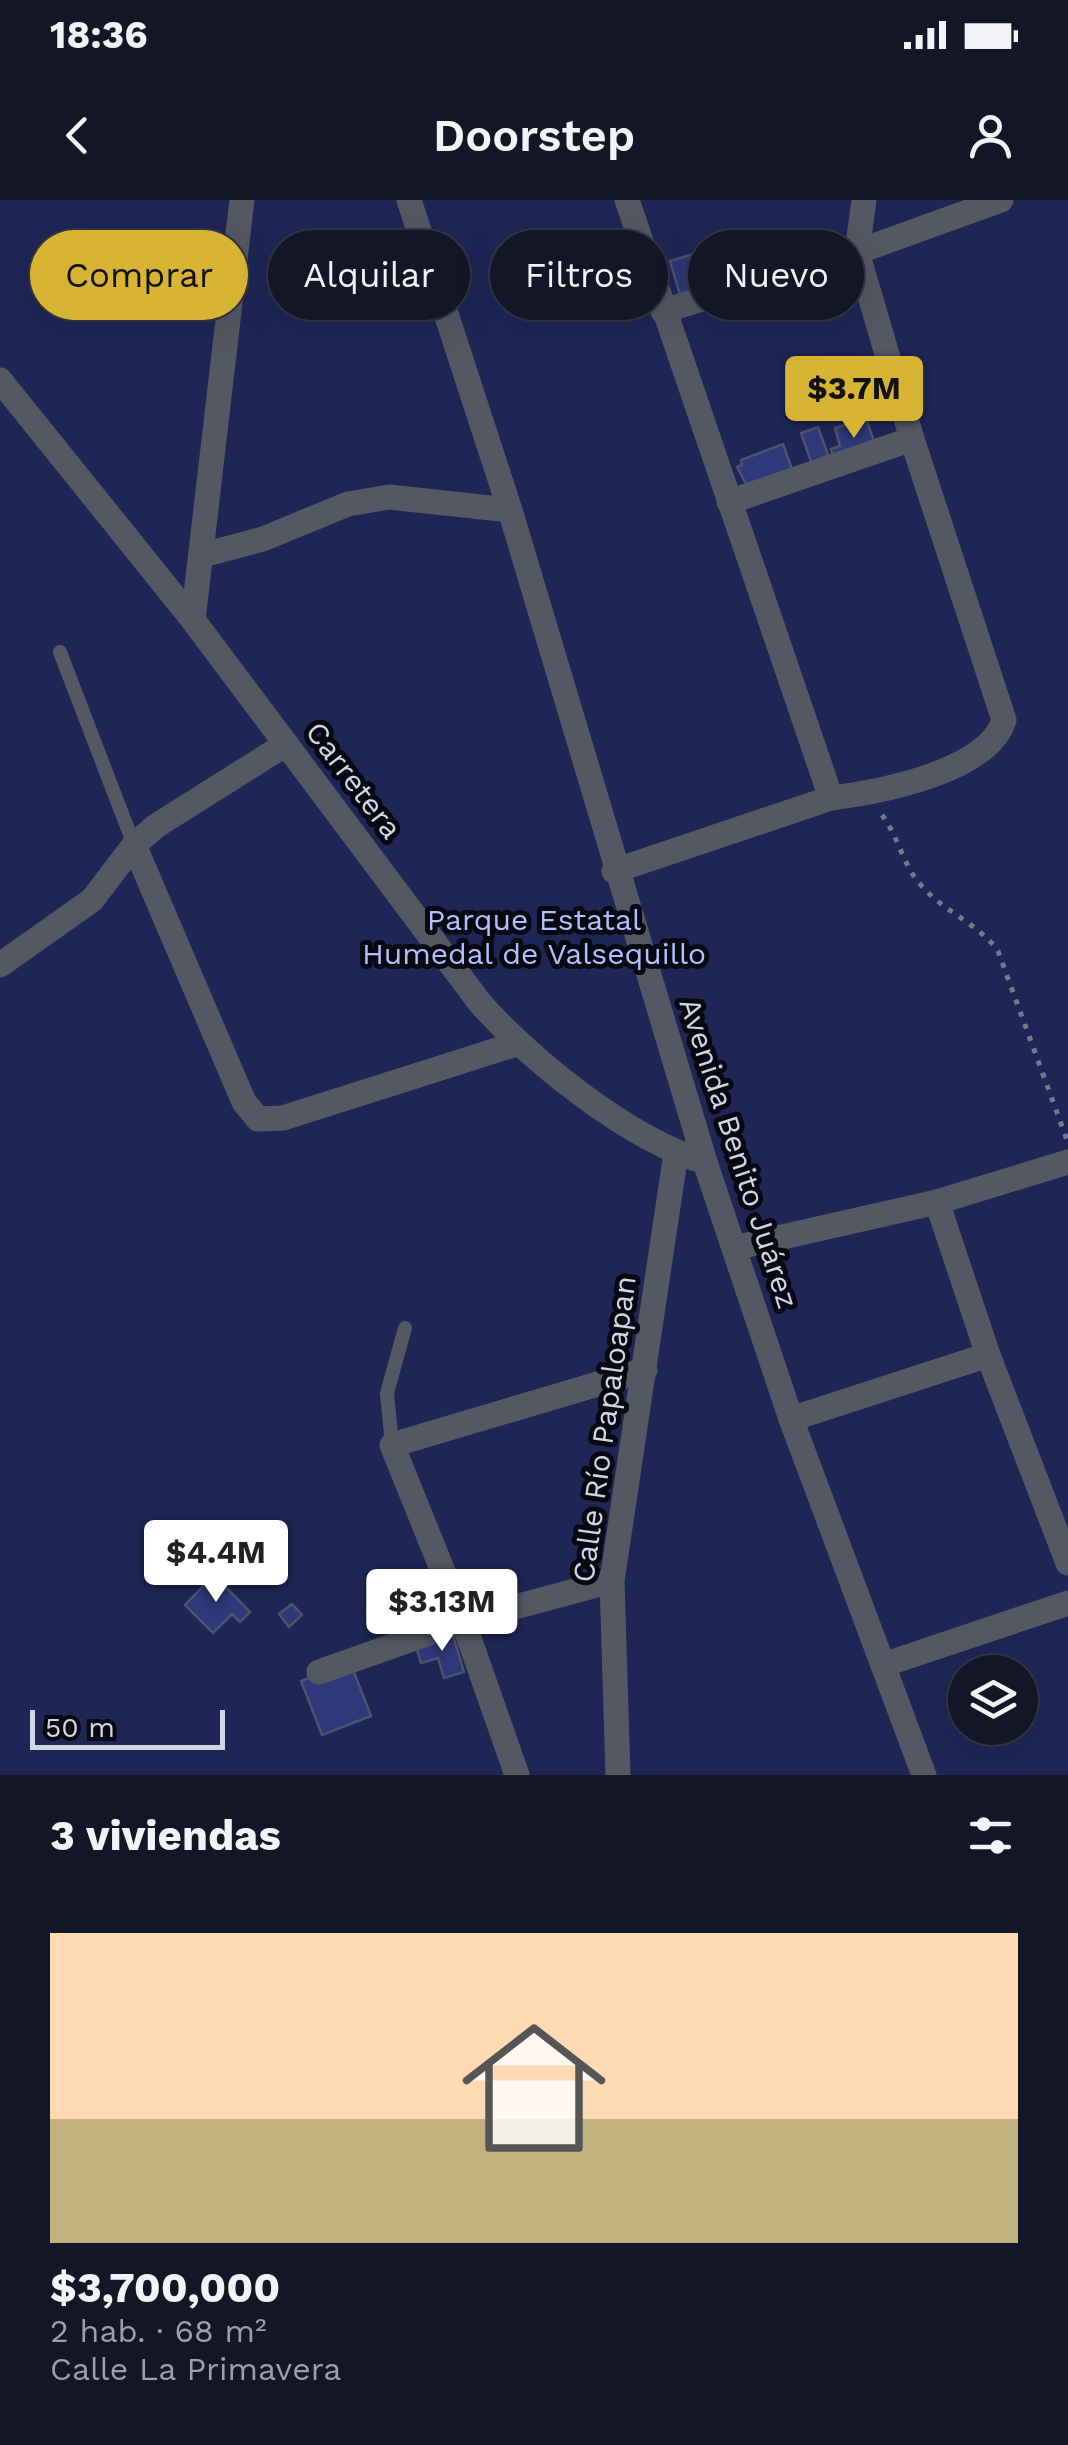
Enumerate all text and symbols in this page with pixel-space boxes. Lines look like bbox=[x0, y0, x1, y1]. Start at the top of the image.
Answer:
text: 18:36 bbox=[50, 13, 148, 57]
icon: back bbox=[50, 108, 105, 163]
icon: person bbox=[963, 108, 1018, 163]
text: Doorstep bbox=[433, 109, 635, 162]
chip: Comprar bbox=[30, 230, 248, 320]
chip: Alquilar bbox=[268, 230, 470, 320]
chip: Filtros bbox=[490, 230, 668, 320]
chip: Nuevo bbox=[688, 230, 864, 320]
pin: $3.7M bbox=[784, 356, 924, 441]
text: $3.7M bbox=[807, 369, 901, 407]
street label: Carretera bbox=[299, 715, 409, 845]
park label: Parque Estatal Humedal de Valsequillo bbox=[362, 902, 706, 971]
street label: Avenida Benito Juárez bbox=[672, 993, 806, 1313]
street label: Calle Río Papaloapan bbox=[565, 1274, 643, 1584]
pin: $4.4M bbox=[146, 1520, 286, 1605]
text: $4.4M bbox=[166, 1533, 266, 1571]
pin: $3.13M bbox=[361, 1569, 523, 1654]
text: $3.13M bbox=[388, 1582, 496, 1620]
map controls bbox=[948, 1655, 1038, 1745]
button: layers bbox=[948, 1655, 1038, 1745]
scale bar bbox=[30, 1705, 225, 1750]
text: 50 m bbox=[45, 1711, 115, 1744]
icon: filters bbox=[963, 1808, 1018, 1863]
text: 3 viviendas bbox=[50, 1811, 281, 1860]
icon: home bbox=[444, 1998, 624, 2178]
text: $3,700,000 bbox=[50, 2263, 280, 2312]
text: 2 hab. · 68 m² bbox=[50, 2312, 267, 2350]
text: Calle La Primavera bbox=[50, 2350, 341, 2388]

